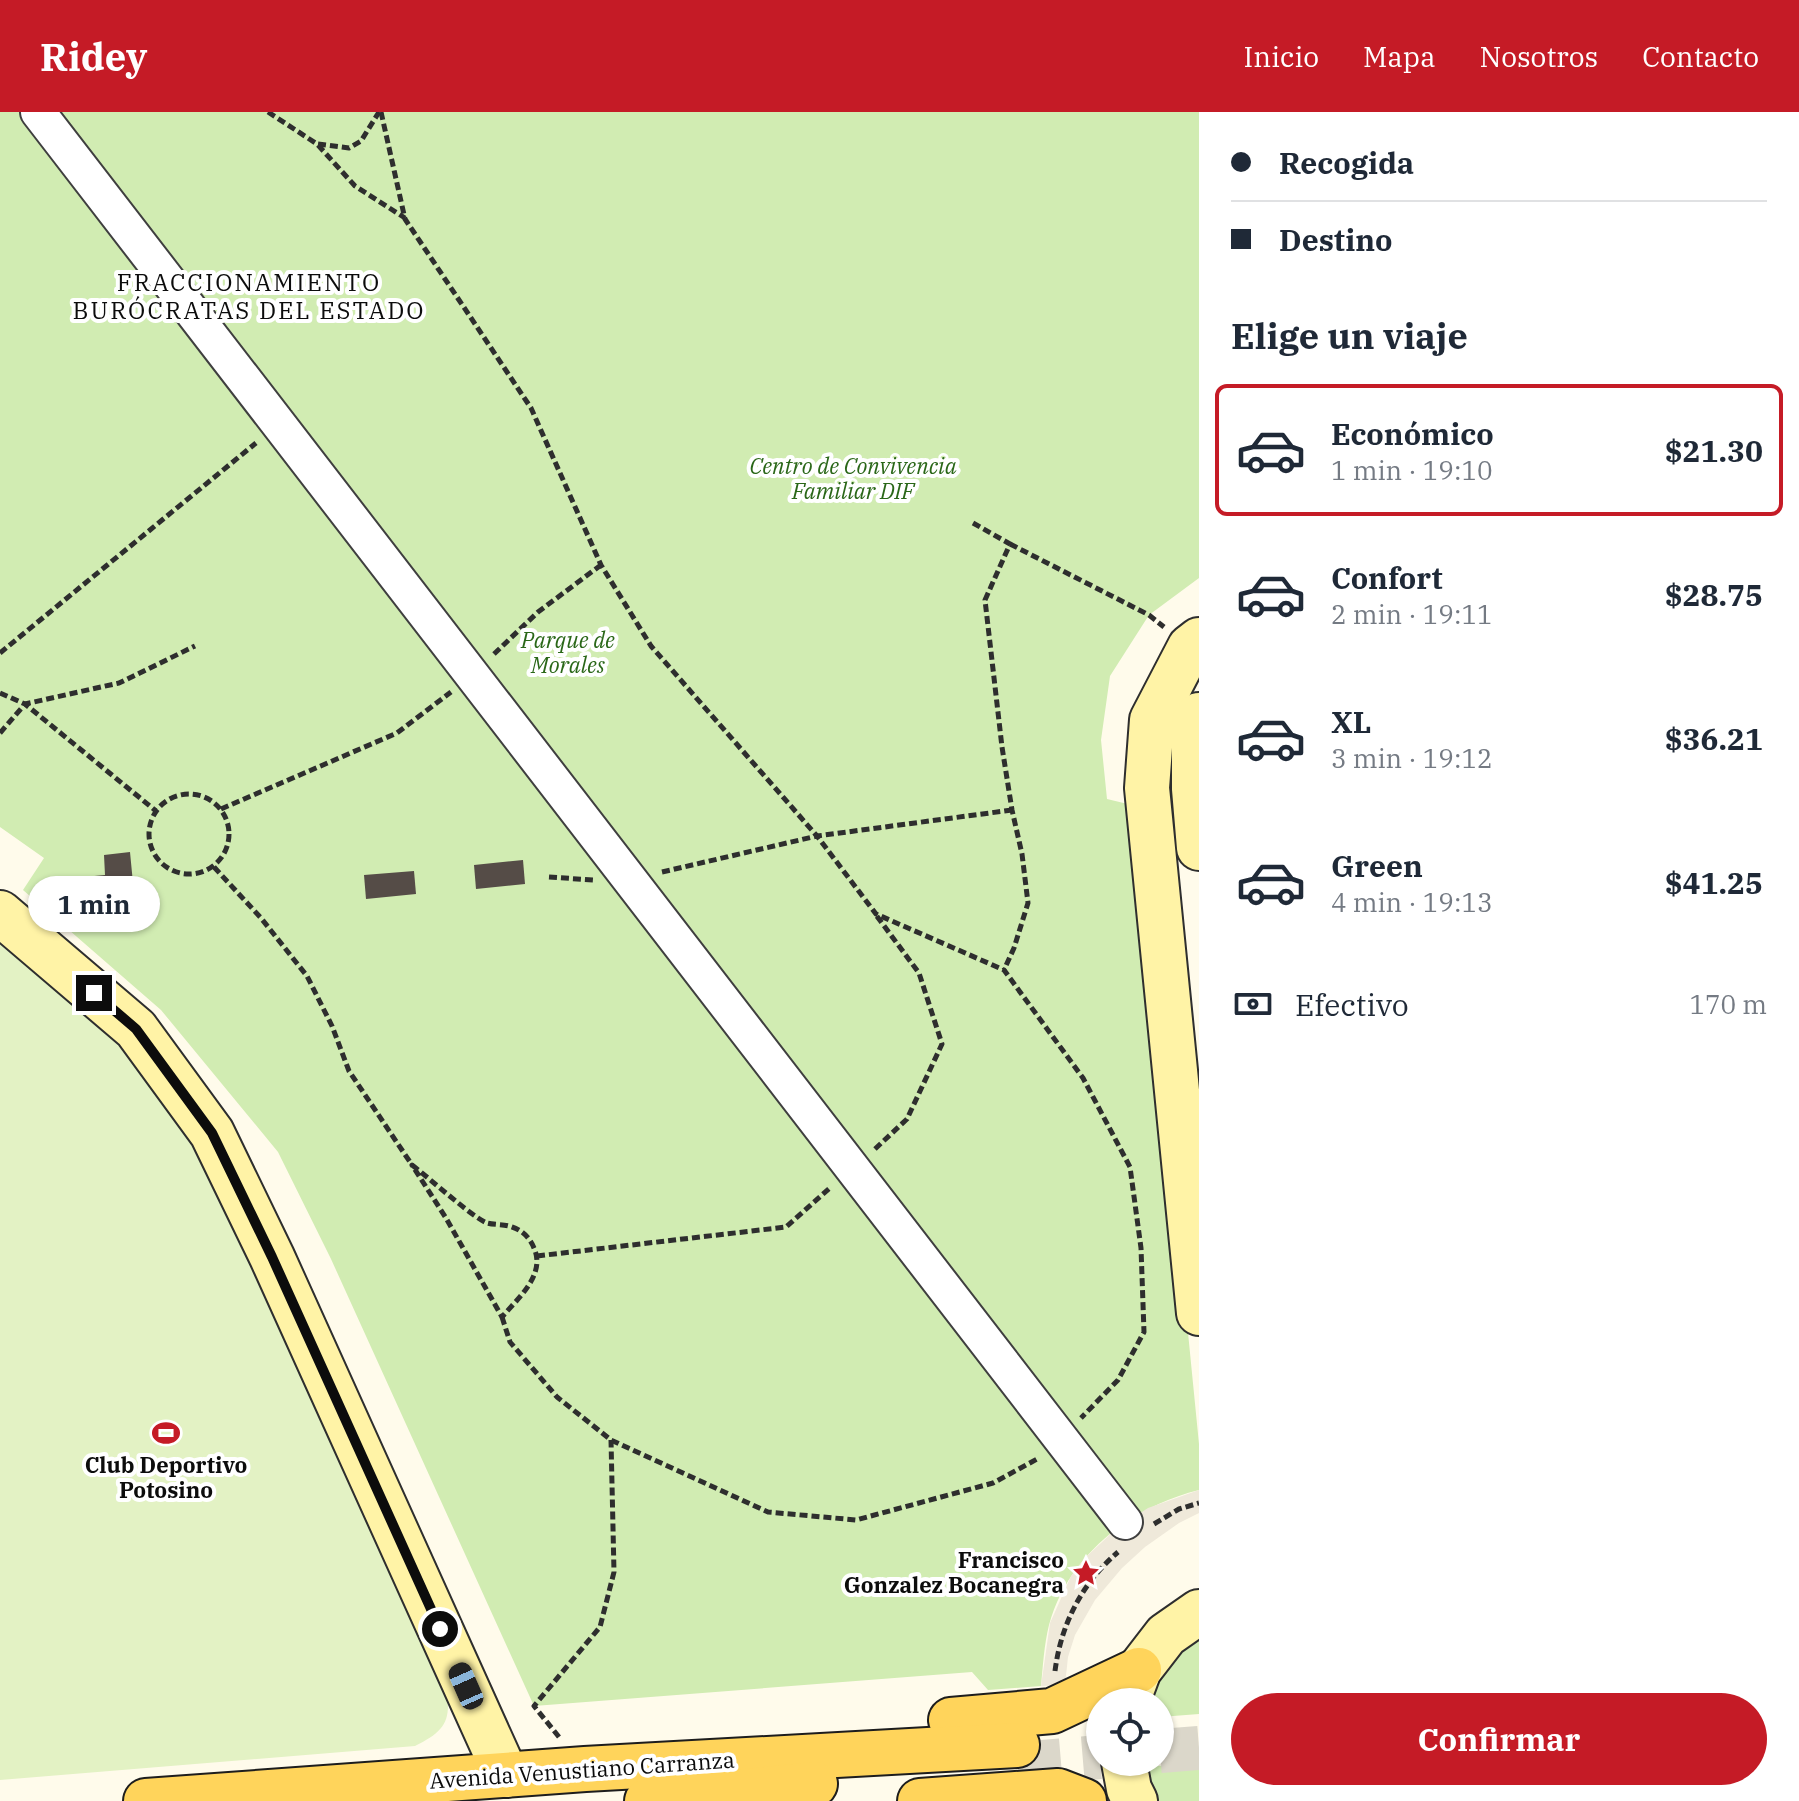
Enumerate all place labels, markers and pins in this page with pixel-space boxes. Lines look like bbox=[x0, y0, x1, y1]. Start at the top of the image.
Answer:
sports icon: Club Deportivo Potosino bbox=[151, 1418, 181, 1448]
place label: Club Deportivo Potosino bbox=[85, 1450, 247, 1504]
place label: Francisco Gonzalez Bocanegra bbox=[844, 1545, 1064, 1599]
place icon: Francisco Gonzalez Bocanegra bbox=[1071, 1558, 1101, 1588]

